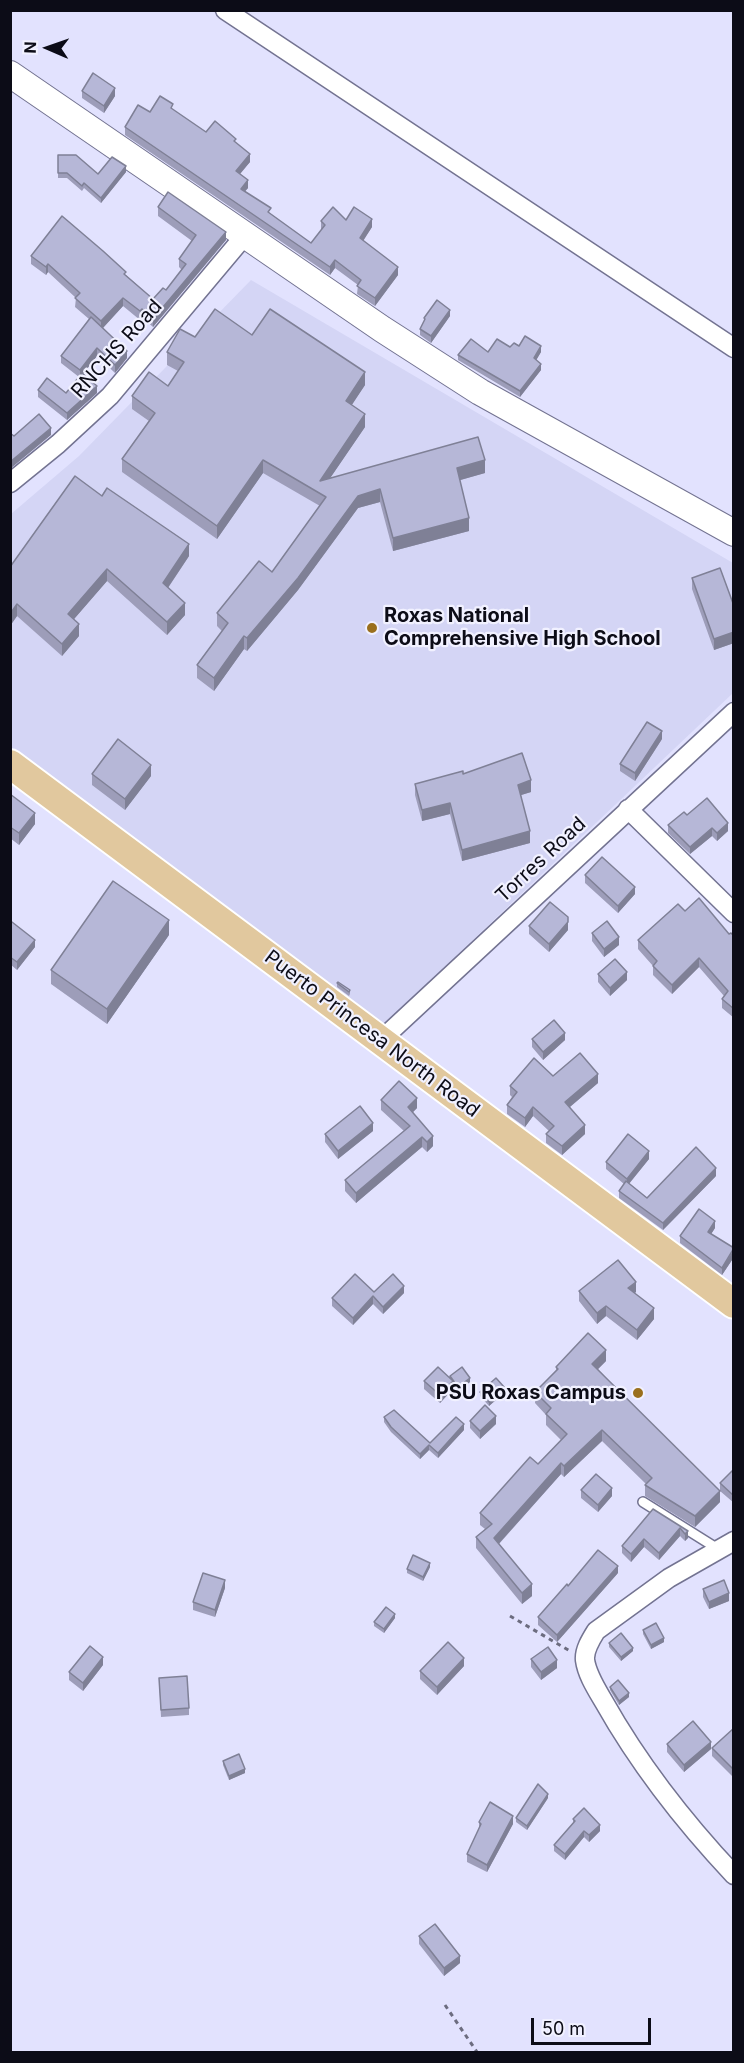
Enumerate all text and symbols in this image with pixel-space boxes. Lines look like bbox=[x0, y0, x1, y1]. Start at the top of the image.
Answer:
north arrow bbox=[18, 18, 78, 78]
text: N bbox=[20, 41, 40, 54]
street label: RNCHS Road bbox=[67, 295, 167, 403]
place label: Roxas National Comprehensive High School bbox=[384, 604, 661, 651]
marker: Roxas National Comprehensive High School bbox=[365, 621, 379, 635]
street label: Torres Road bbox=[491, 812, 591, 908]
street label: Puerto Princesa North Road bbox=[260, 945, 484, 1123]
place label: PSU Roxas Campus bbox=[436, 1381, 626, 1405]
marker: PSU Roxas Campus bbox=[631, 1386, 645, 1400]
scale bar bbox=[534, 2006, 654, 2044]
text: 50 m bbox=[542, 2018, 585, 2039]

